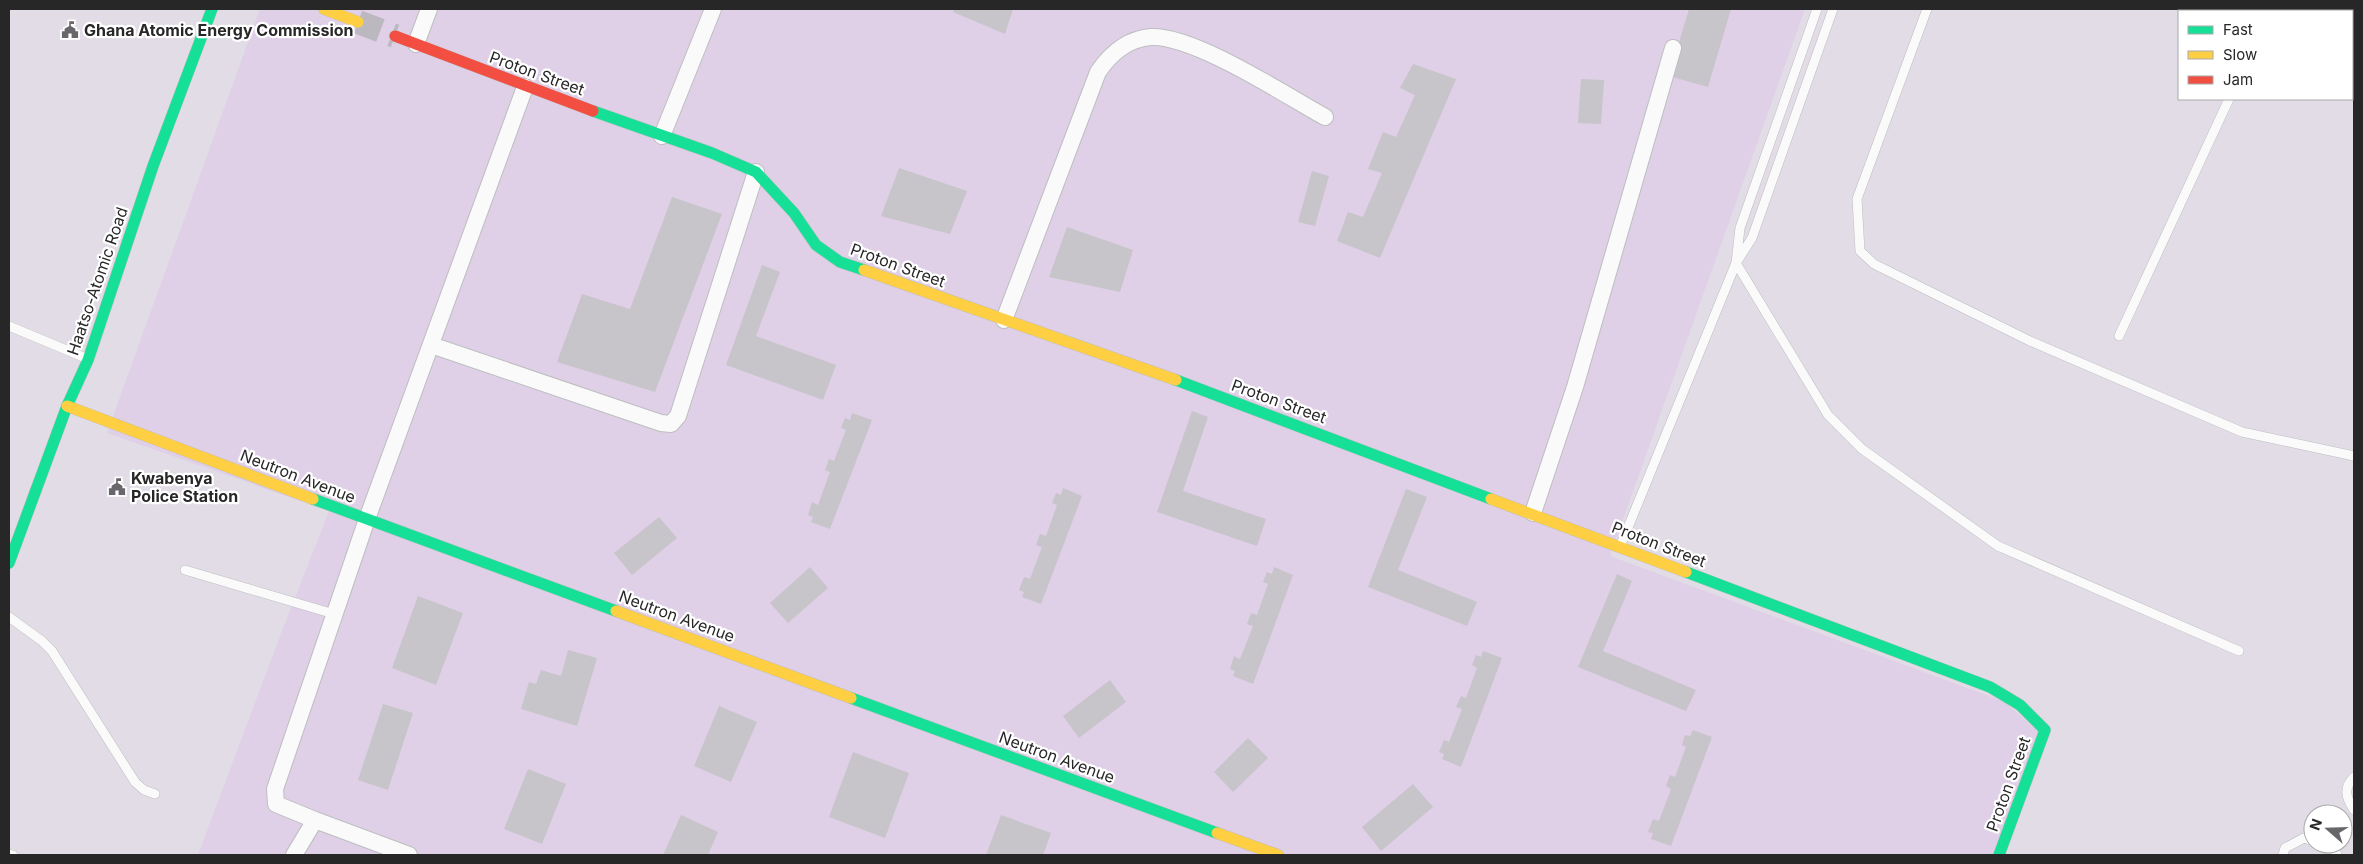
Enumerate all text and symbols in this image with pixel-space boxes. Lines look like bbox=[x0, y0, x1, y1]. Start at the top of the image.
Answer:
legend bbox=[2178, 10, 2353, 100]
public building icon: Ghana Atomic Energy Commission bbox=[60, 20, 80, 40]
place label: Ghana Atomic Energy Commission bbox=[84, 20, 354, 40]
text: Fast bbox=[2223, 20, 2253, 39]
text: Slow bbox=[2223, 45, 2257, 64]
street label: Proton Street bbox=[487, 47, 587, 99]
text: Jam bbox=[2223, 70, 2253, 89]
street label: Haatso-Atomic Road bbox=[62, 204, 132, 358]
street label: Proton Street bbox=[848, 239, 948, 291]
street label: Proton Street bbox=[1229, 375, 1329, 427]
street label: Neutron Avenue bbox=[238, 445, 358, 507]
place label: Kwabenya Police Station bbox=[131, 468, 238, 506]
public building icon: Kwabenya Police Station bbox=[107, 477, 127, 497]
street label: Proton Street bbox=[1609, 517, 1709, 571]
street label: Neutron Avenue bbox=[616, 586, 738, 646]
street label: Neutron Avenue bbox=[996, 727, 1118, 787]
street label: Proton Street bbox=[1982, 734, 2034, 834]
north arrow bbox=[2303, 804, 2353, 854]
text: N bbox=[2306, 816, 2325, 832]

